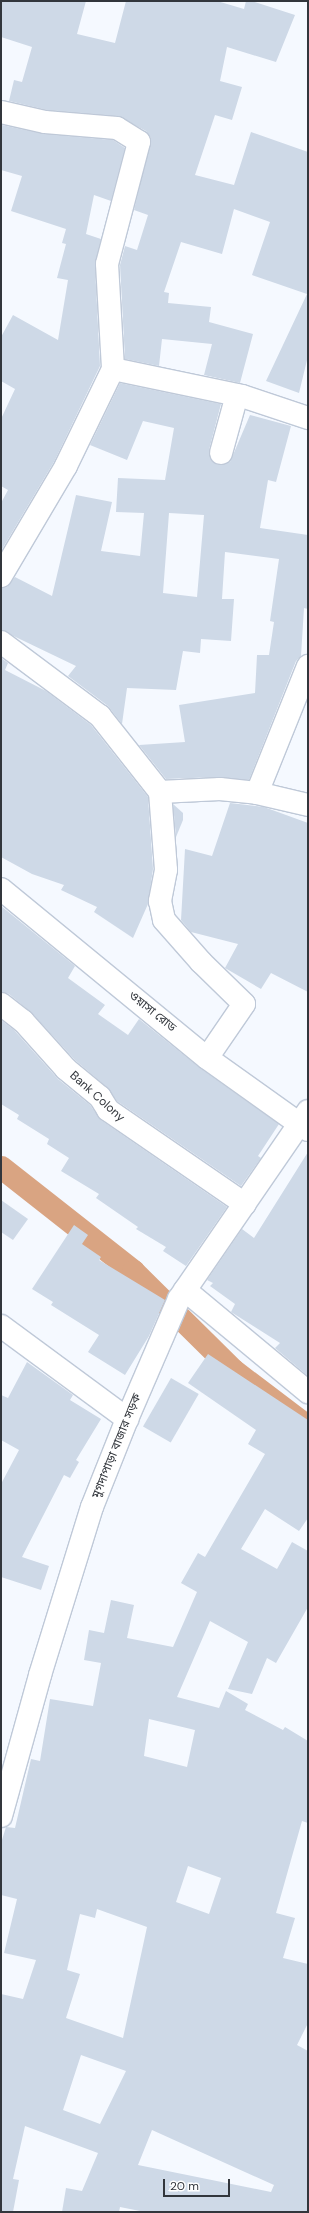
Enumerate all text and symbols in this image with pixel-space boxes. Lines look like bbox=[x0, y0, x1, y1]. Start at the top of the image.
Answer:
street label: ওয়াসা রোড bbox=[125, 989, 179, 1035]
street label: Bank Colony bbox=[67, 1069, 127, 1125]
street label: মুগদাপাড়া বাজার সড়ক bbox=[89, 1392, 145, 1500]
scale bar bbox=[165, 2171, 232, 2197]
text: 20 m bbox=[170, 2178, 199, 2194]

